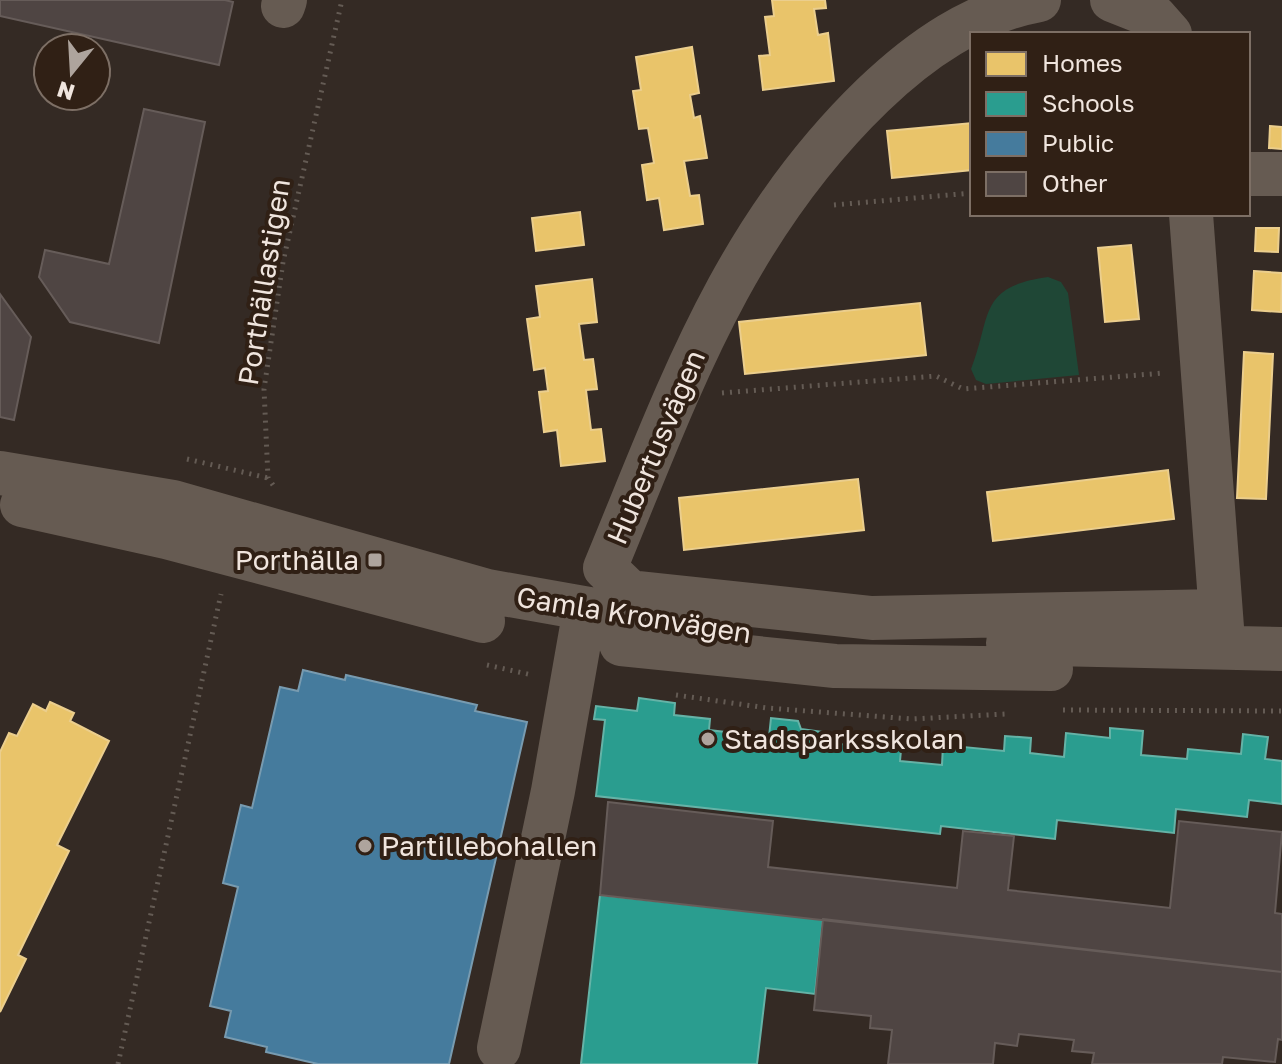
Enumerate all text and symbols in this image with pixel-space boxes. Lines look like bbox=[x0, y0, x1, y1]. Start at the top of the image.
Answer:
north arrow bbox=[32, 32, 112, 112]
legend bbox=[970, 32, 1250, 216]
text: Homes bbox=[1042, 48, 1123, 77]
text: N bbox=[54, 76, 78, 107]
text: Schools bbox=[1042, 88, 1134, 117]
text: Public bbox=[1042, 128, 1114, 157]
text: Other bbox=[1042, 168, 1107, 197]
street label: Porthällastigen bbox=[231, 176, 296, 387]
street label: Hubertusvägen bbox=[600, 345, 711, 549]
place label: Porthälla bbox=[235, 543, 359, 576]
marker: Porthälla bbox=[366, 551, 384, 569]
street label: Gamla Kronvägen bbox=[514, 580, 754, 649]
place label: Stadsparksskolan bbox=[724, 722, 964, 755]
marker: Stadsparksskolan bbox=[699, 730, 717, 748]
place label: Partillebohallen bbox=[381, 829, 597, 862]
marker: Partillebohallen bbox=[356, 837, 374, 855]

